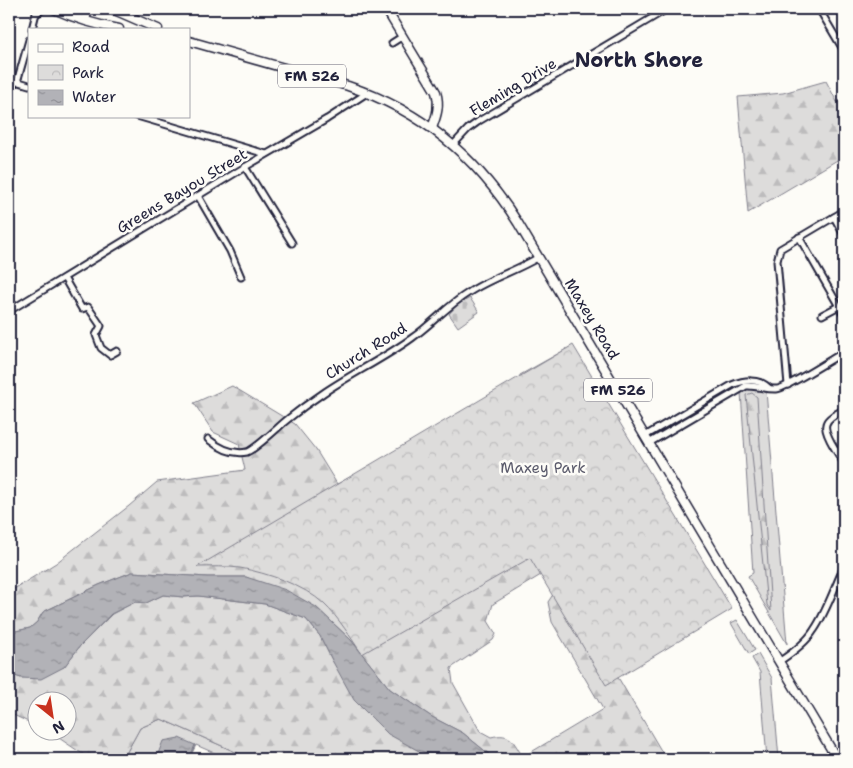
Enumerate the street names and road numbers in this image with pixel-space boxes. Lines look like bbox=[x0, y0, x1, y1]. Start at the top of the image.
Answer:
street label: Fleming Drive bbox=[466, 53, 560, 121]
road number: FM 526 bbox=[278, 64, 346, 88]
street label: Greens Bayou Street bbox=[113, 144, 251, 238]
street label: Maxey Road bbox=[560, 275, 624, 364]
street label: Church Road bbox=[322, 318, 411, 384]
road number: FM 526 bbox=[584, 378, 652, 402]

